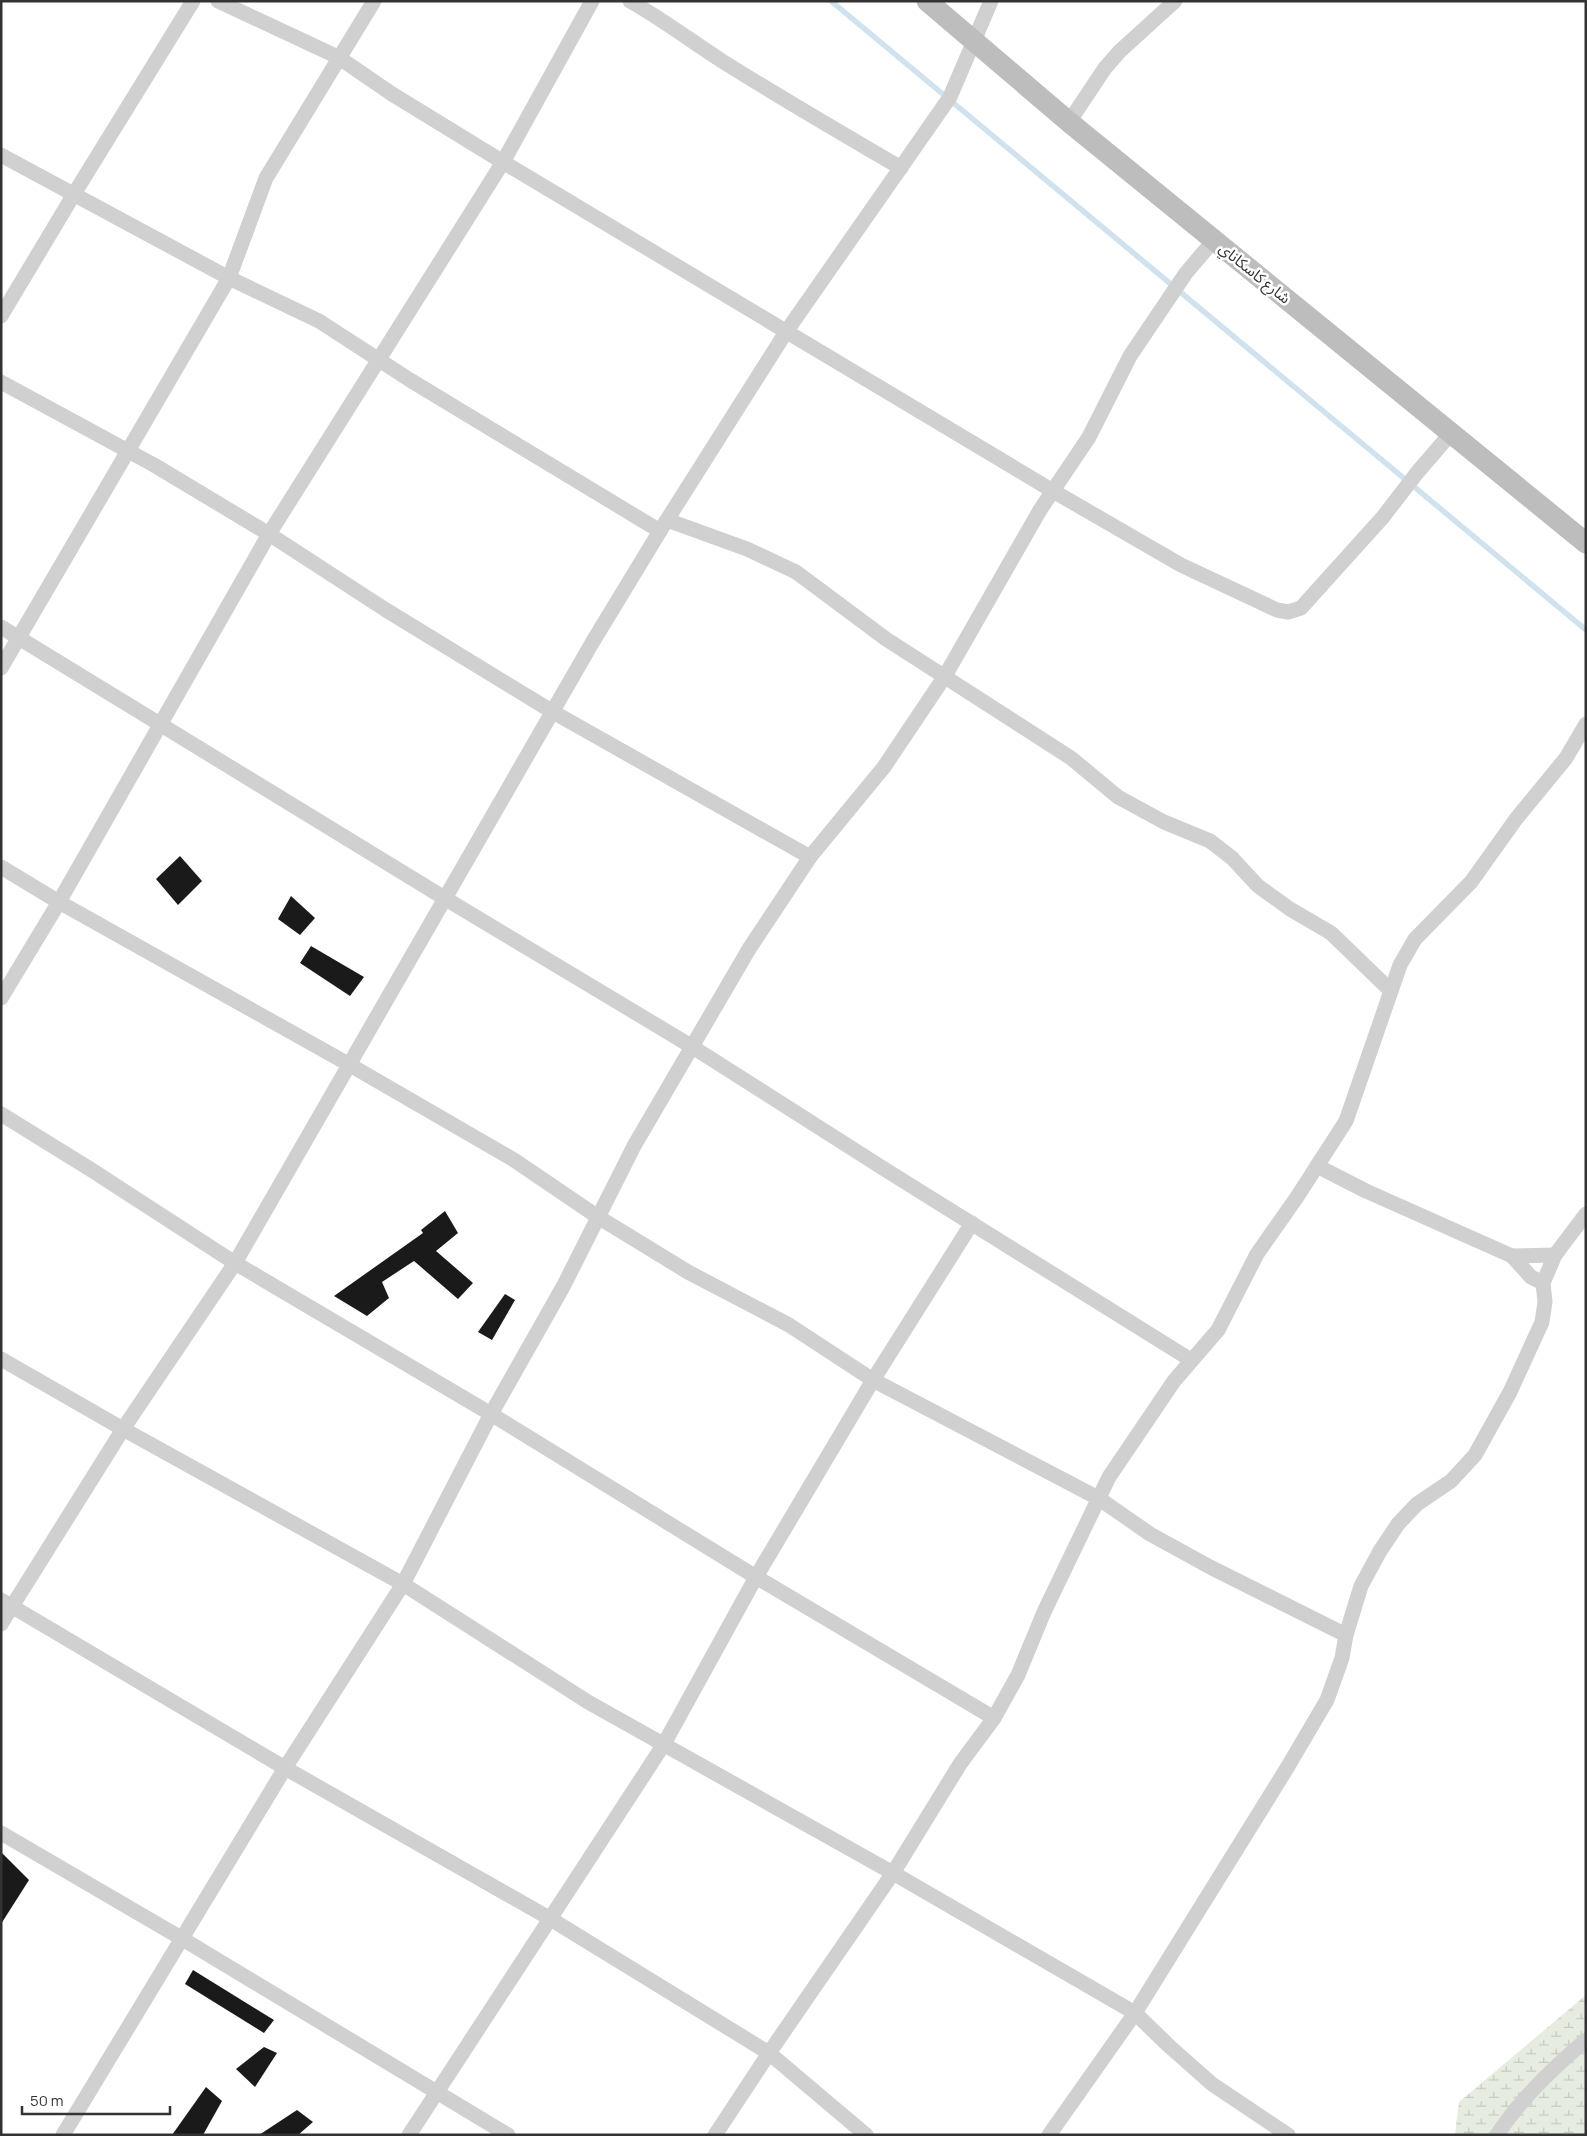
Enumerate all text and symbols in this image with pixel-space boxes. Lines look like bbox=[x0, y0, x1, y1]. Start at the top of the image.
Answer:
street label: شارع كاسكاناي bbox=[1214, 238, 1295, 310]
scale bar bbox=[22, 2084, 170, 2116]
text: 50 m bbox=[30, 2090, 64, 2111]

